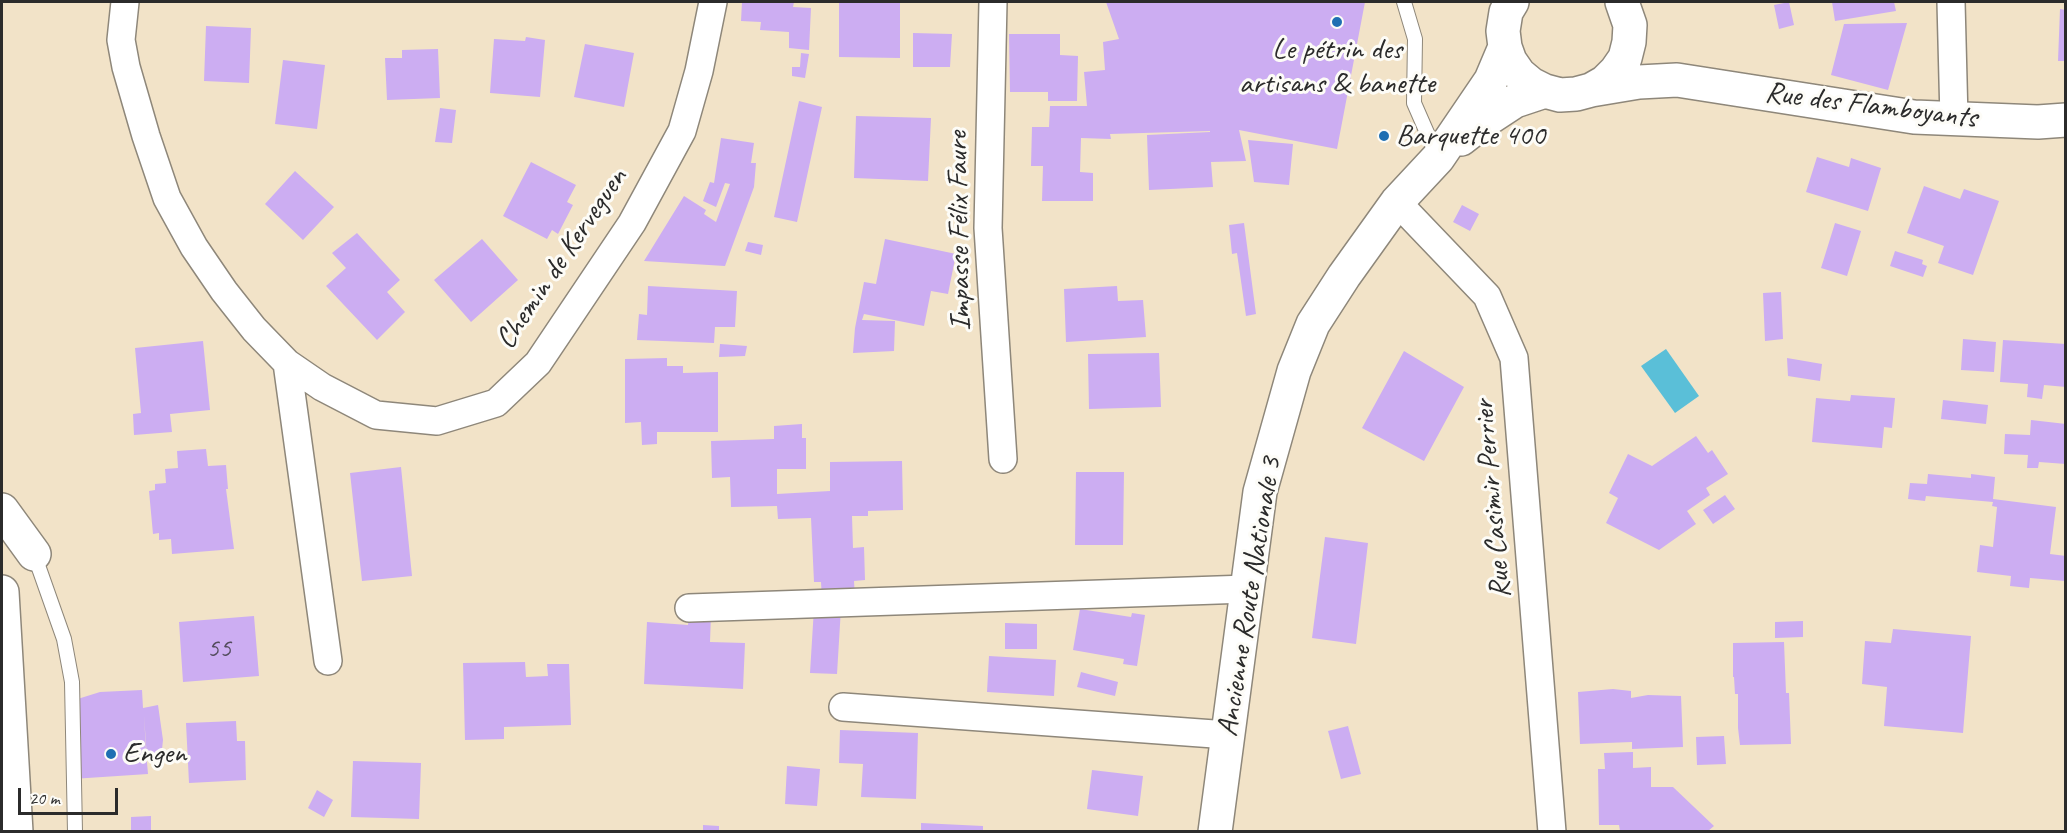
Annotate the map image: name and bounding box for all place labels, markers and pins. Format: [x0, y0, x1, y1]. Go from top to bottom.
marker: Le pétrin des artisans & banette [1330, 15, 1344, 29]
place label: Le pétrin des artisans & banette [1239, 32, 1435, 103]
place label: Barquette 400 [1396, 118, 1545, 154]
marker: Barquette 400 [1377, 129, 1391, 143]
place label: Engen [123, 736, 186, 772]
marker: Engen [104, 747, 118, 761]

